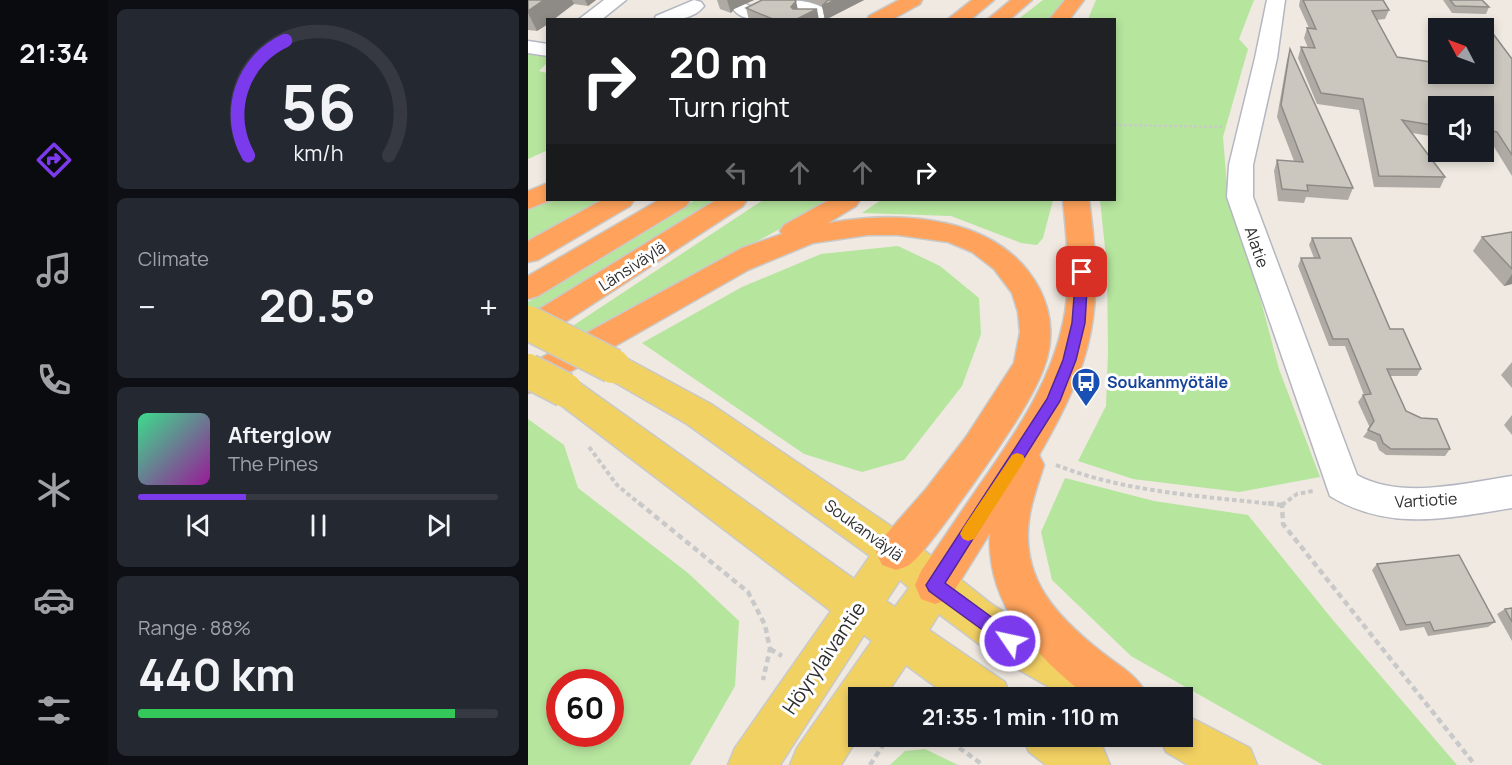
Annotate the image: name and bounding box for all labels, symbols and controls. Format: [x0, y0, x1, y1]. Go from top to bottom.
north arrow [1428, 18, 1494, 84]
map controls [1428, 18, 1494, 162]
text: 20 m [669, 33, 768, 91]
text: 21:34 [19, 34, 89, 71]
icon: right [570, 42, 648, 120]
text: 56 [280, 63, 356, 149]
text: Turn right [669, 88, 790, 125]
button: sound [1428, 96, 1494, 162]
text: km/h [293, 138, 343, 167]
icon: directions [33, 139, 75, 181]
icon: left [720, 156, 753, 189]
icon: ahead [783, 156, 816, 189]
icon: ahead [846, 156, 879, 189]
icon: right [909, 156, 942, 189]
street label: Alatie [1240, 223, 1274, 271]
street label: Länsiväylä [594, 236, 670, 296]
text: Climate [138, 245, 209, 272]
pin [1056, 246, 1107, 297]
icon: music [33, 249, 75, 291]
icon: arrive [1065, 255, 1098, 288]
text: 20.5° [259, 274, 376, 336]
text: − [138, 284, 156, 329]
text: + [479, 284, 498, 329]
icon: phone [33, 359, 75, 401]
bus stop icon: Soukanmyötäle [1070, 366, 1102, 408]
place label: Soukanmyötäle [1107, 371, 1228, 393]
text: Afterglow [228, 420, 332, 450]
text: The Pines [228, 450, 318, 477]
icon: climate [33, 469, 75, 511]
street label: Vartiotie [1394, 487, 1458, 513]
street label: Soukanväylä [820, 494, 908, 566]
icon: previous [182, 509, 215, 542]
icon: pause [302, 509, 335, 542]
icon: next [422, 509, 455, 542]
icon: car [33, 579, 75, 621]
street label: Höyrylaivantie [776, 596, 871, 719]
position arrow [978, 609, 1042, 673]
text: Range · 88% [138, 614, 251, 641]
text: 440 km [138, 643, 295, 705]
speed limit sign: 60 [546, 669, 624, 747]
icon: filters [33, 689, 75, 731]
text: 21:35 · 1 min · 110 m [922, 702, 1119, 732]

